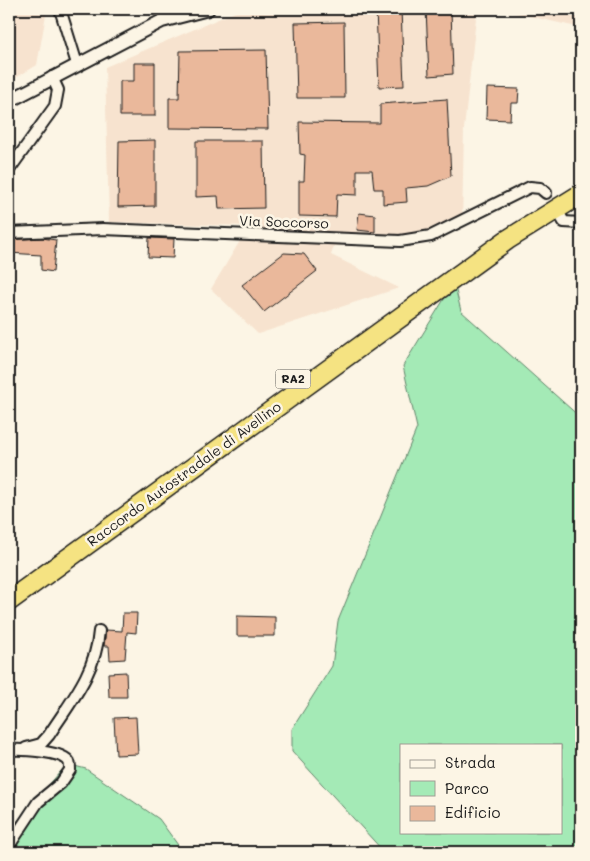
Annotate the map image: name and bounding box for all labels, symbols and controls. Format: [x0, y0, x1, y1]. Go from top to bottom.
street label: Via Soccorso [239, 210, 329, 233]
road number: RA2 [276, 369, 310, 388]
street label: Raccordo Autostradale di Avellino [83, 397, 284, 550]
legend [400, 744, 562, 834]
text: Strada [445, 752, 496, 772]
text: Parco [445, 778, 489, 798]
text: Edificio [445, 802, 501, 822]

